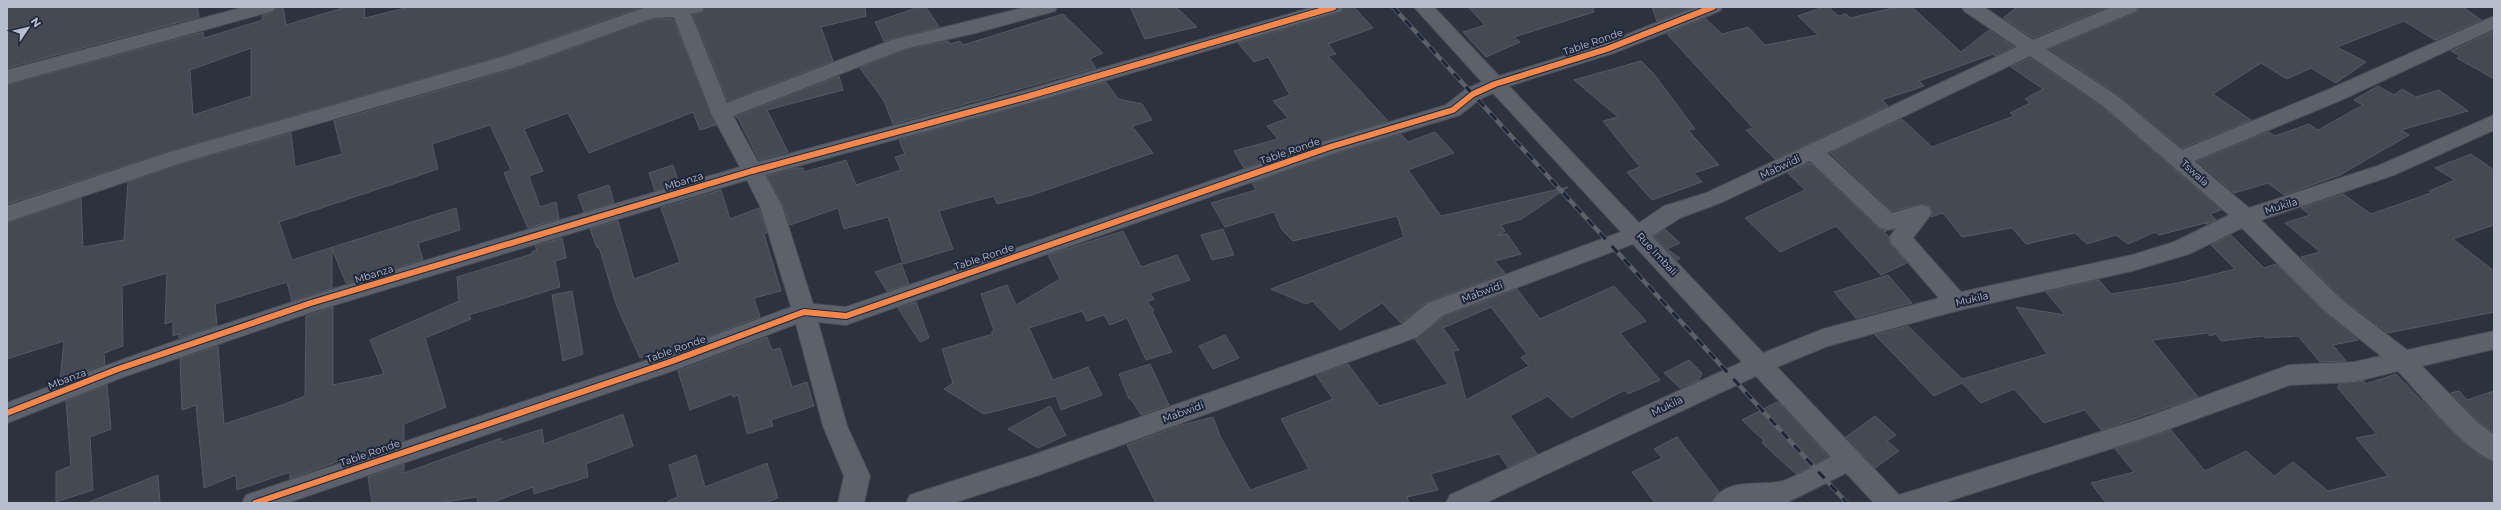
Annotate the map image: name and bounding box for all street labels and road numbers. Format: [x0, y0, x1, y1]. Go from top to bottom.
street label: Table Ronde [1561, 26, 1625, 58]
street label: Table Ronde [1258, 135, 1322, 167]
street label: Mabwidi [1758, 152, 1802, 182]
street label: Tswala [2178, 157, 2212, 189]
street label: Mbanza [663, 169, 705, 193]
street label: Mukila [2263, 195, 2299, 217]
street label: Rue Imbali [1634, 230, 1680, 278]
street label: Table Ronde [952, 241, 1016, 273]
street label: Mbanza [353, 262, 395, 286]
street label: Mabwidi [1460, 279, 1504, 305]
street label: Mukila [1954, 289, 1990, 309]
street label: Table Ronde [644, 332, 708, 366]
street label: Mbanza [46, 366, 88, 392]
street label: Mukila [1649, 393, 1685, 419]
street label: Mabwidi [1161, 399, 1205, 425]
street label: Table Ronde [338, 437, 402, 469]

